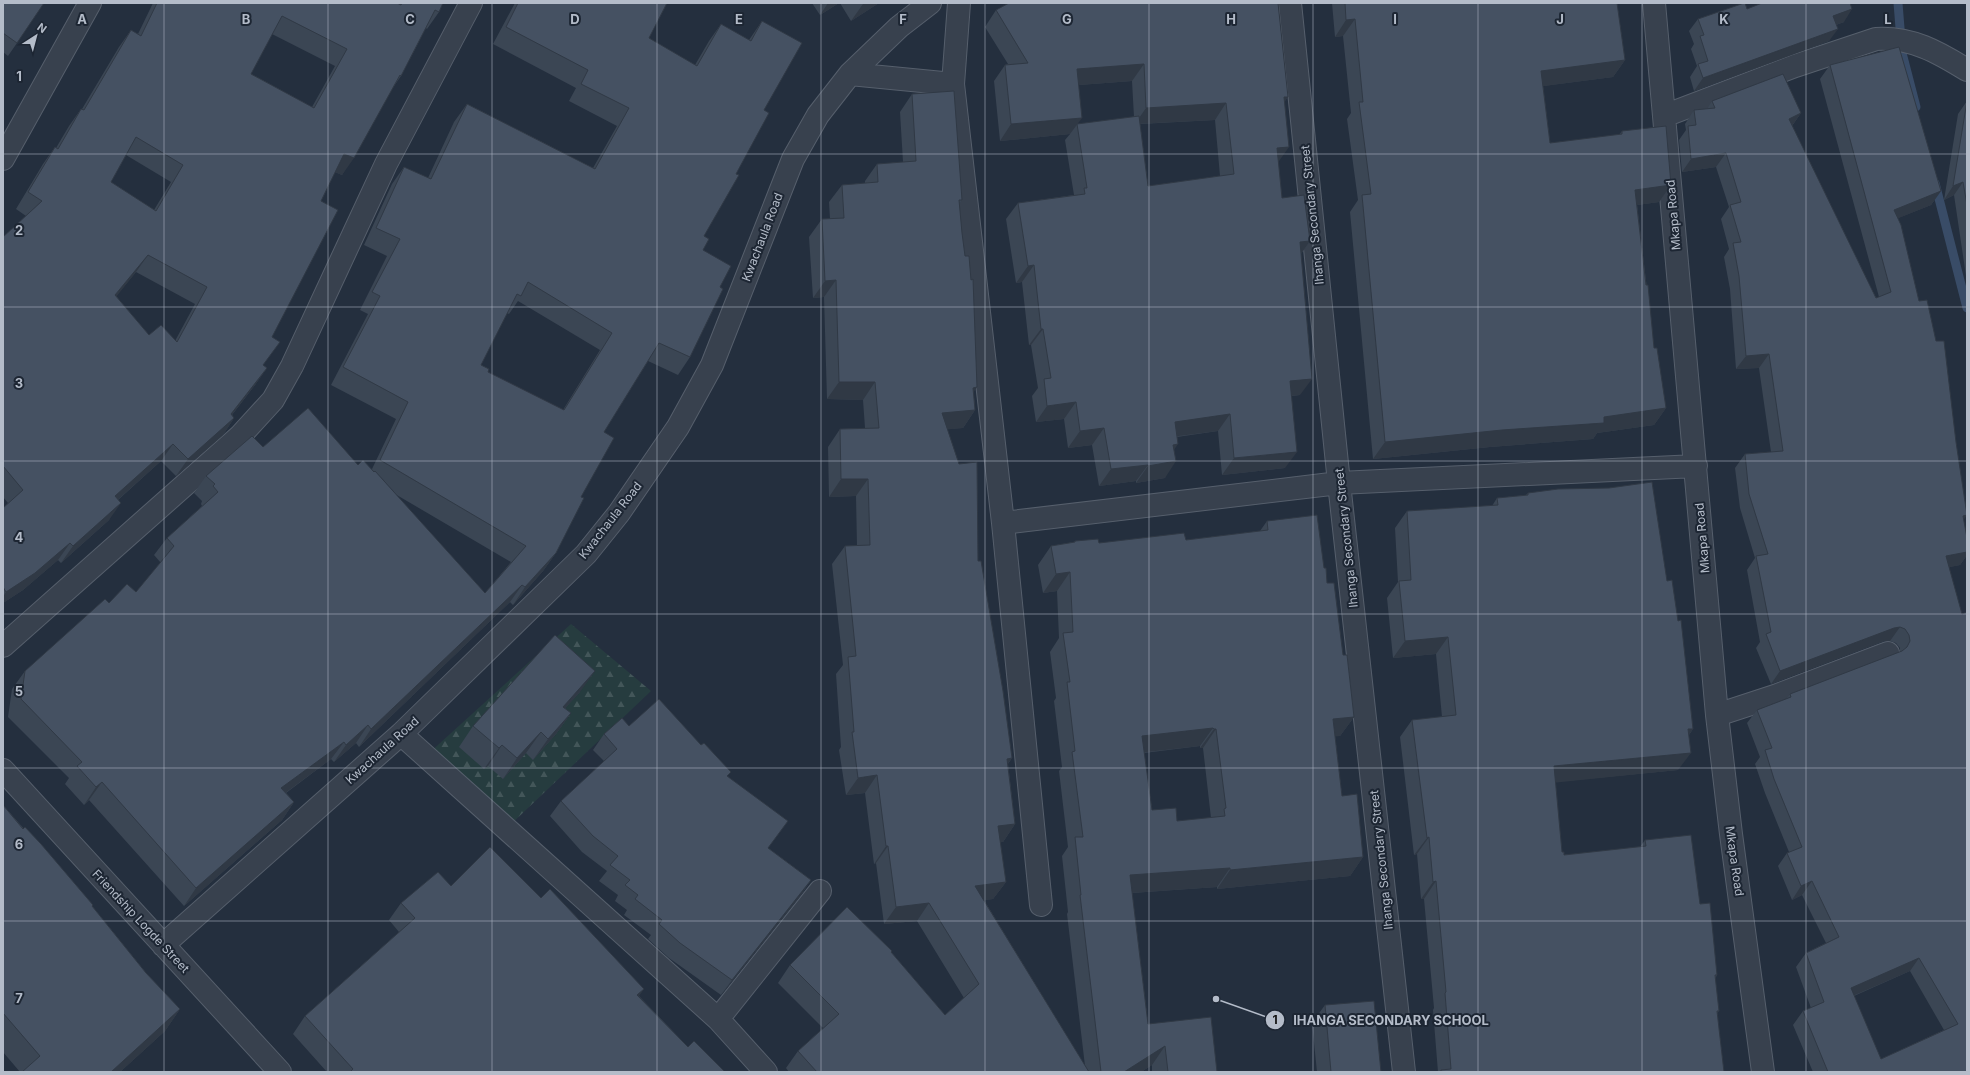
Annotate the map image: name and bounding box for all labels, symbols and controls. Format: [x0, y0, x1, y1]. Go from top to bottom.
text: A [77, 11, 87, 27]
text: B [242, 11, 251, 27]
text: C [405, 11, 415, 27]
text: D [570, 11, 580, 27]
text: E [735, 11, 743, 27]
text: F [899, 11, 907, 27]
text: G [1062, 11, 1072, 27]
text: H [1226, 11, 1236, 27]
text: I [1393, 11, 1397, 27]
text: J [1556, 11, 1564, 27]
text: K [1719, 11, 1729, 27]
text: L [1884, 11, 1892, 27]
north arrow [16, 16, 56, 56]
text: N [34, 20, 49, 36]
text: 1 [16, 68, 22, 84]
street label: Ihanga Secondary Street [1297, 144, 1327, 286]
street label: Mkapa Road [1662, 179, 1684, 251]
street label: Kwachaula Road [738, 191, 786, 283]
text: 2 [15, 222, 23, 238]
text: 3 [15, 375, 23, 391]
street label: Ihanga Secondary Street [1331, 467, 1361, 609]
street label: Kwachaula Road [575, 478, 645, 562]
street label: Mkapa Road [1691, 502, 1713, 574]
text: 4 [15, 529, 24, 545]
text: 5 [15, 683, 23, 699]
street label: Kwachaula Road [342, 713, 422, 787]
street label: Ihanga Secondary Street [1366, 789, 1396, 931]
street label: Mkapa Road [1723, 825, 1747, 897]
text: 6 [15, 836, 23, 852]
street label: Friendship Logde Street [89, 866, 193, 976]
text: 7 [15, 990, 23, 1006]
callout: IHANGA SECONDARY SCHOOL [1265, 1008, 1496, 1033]
text: 1 [1272, 1012, 1278, 1027]
text: IHANGA SECONDARY SCHOOL [1293, 1012, 1489, 1028]

